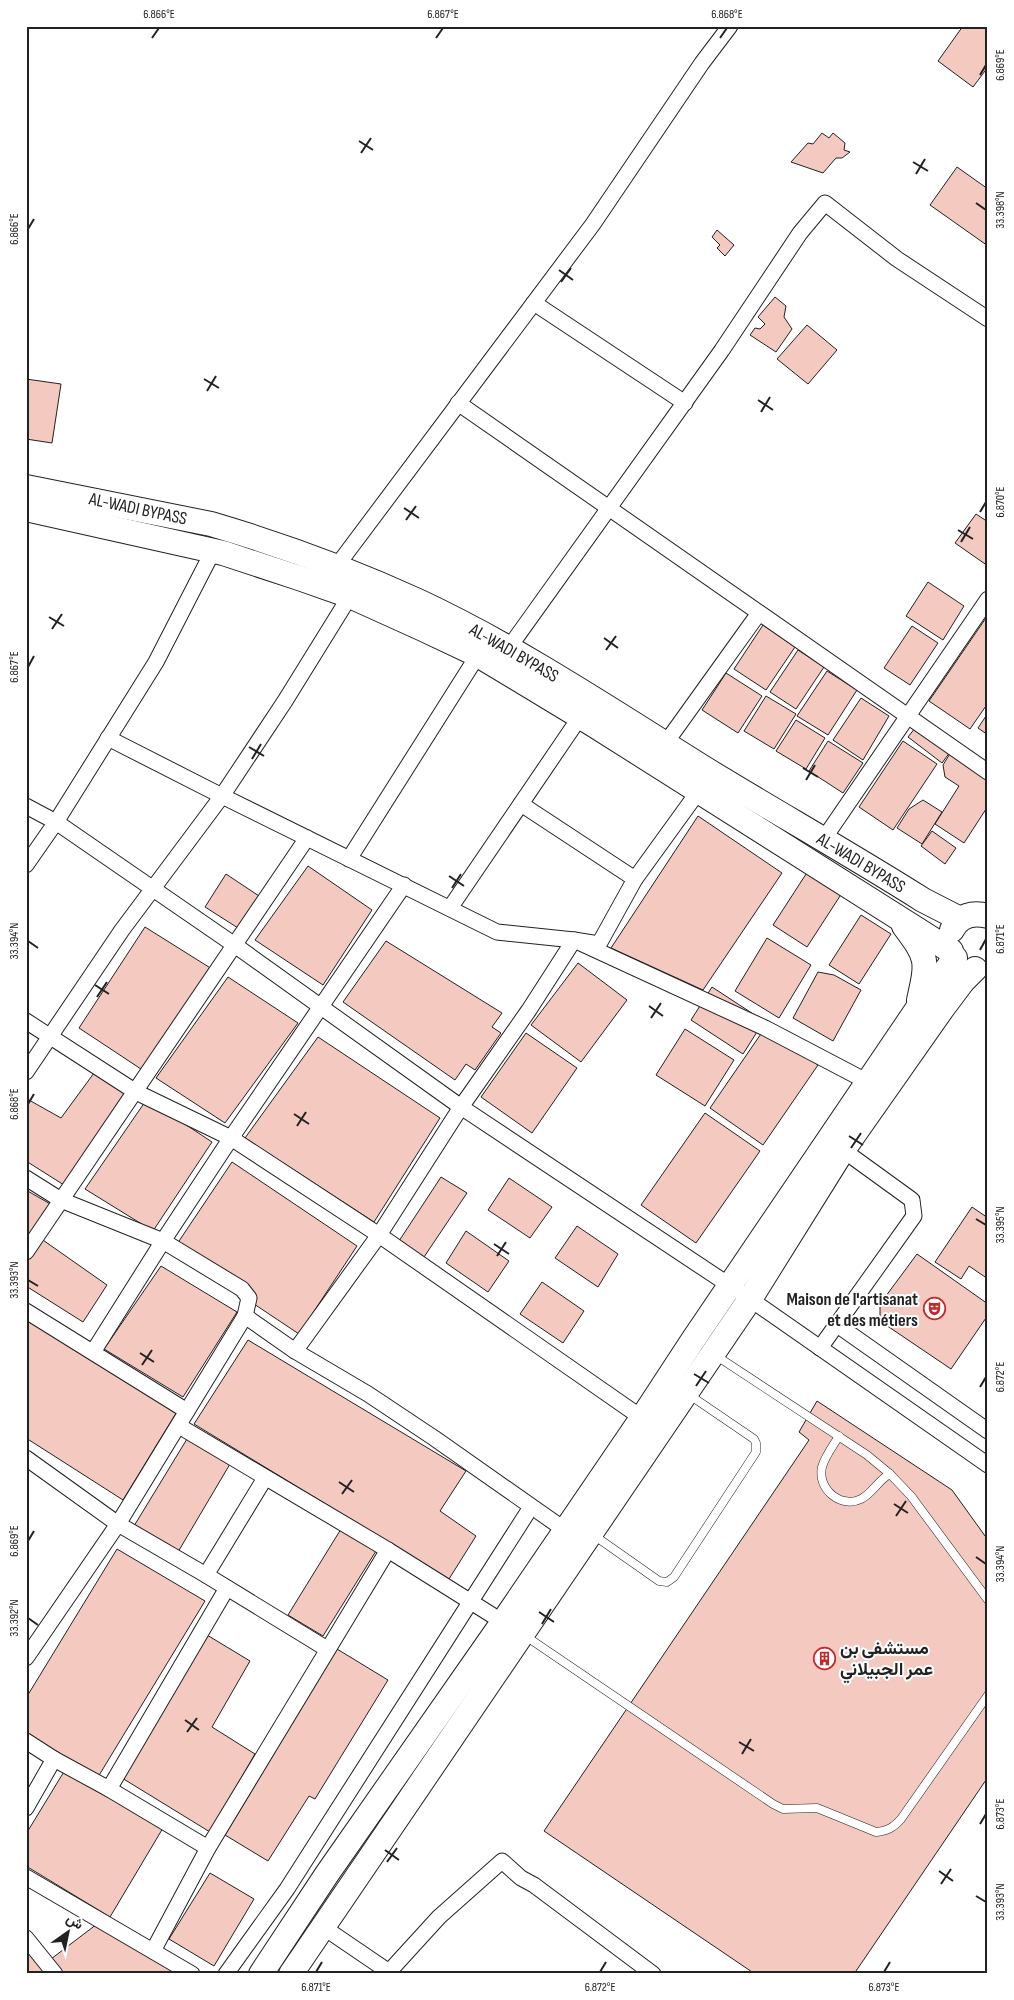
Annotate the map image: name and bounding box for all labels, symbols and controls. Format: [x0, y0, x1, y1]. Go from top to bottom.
text: 6.866°E [143, 7, 175, 22]
text: 6.867°E [427, 7, 459, 22]
text: 6.868°E [711, 7, 743, 22]
text: 6.869°E [993, 49, 1008, 81]
text: 33.398°N [993, 191, 1008, 229]
text: 6.866°E [7, 213, 22, 245]
text: 6.870°E [993, 486, 1008, 518]
street label: AL-WADI BYPASS [86, 488, 189, 530]
street label: AL-WADI BYPASS [465, 619, 563, 687]
text: 6.867°E [7, 651, 22, 683]
street label: AL-WADI BYPASS [812, 828, 909, 898]
text: 33.394°N [7, 923, 22, 959]
text: 6.871°E [993, 924, 1008, 954]
text: 6.868°E [7, 1088, 22, 1120]
text: 33.395°N [993, 1206, 1008, 1244]
text: 33.393°N [7, 1261, 22, 1299]
place label: Maison de l'artisanat et des métiers [786, 1289, 918, 1331]
theatre icon: Maison de l'artisanat et des métiers [922, 1297, 946, 1321]
text: 6.872°E [993, 1362, 1008, 1392]
text: 6.869°E [7, 1525, 22, 1557]
text: 33.394°N [993, 1546, 1008, 1582]
text: 33.392°N [7, 1599, 22, 1637]
place label: مستشفى بن عمر الجبيلاني [840, 1638, 933, 1684]
building icon: مستشفى بن عمر الجبيلاني [812, 1646, 836, 1670]
text: 6.873°E [993, 1799, 1008, 1829]
text: 33.393°N [993, 1883, 1008, 1921]
north arrow [42, 1908, 92, 1958]
text: ش [63, 1910, 87, 1933]
text: 6.871°E [301, 1980, 331, 1995]
text: 6.872°E [585, 1980, 615, 1995]
text: 6.873°E [869, 1980, 899, 1995]

